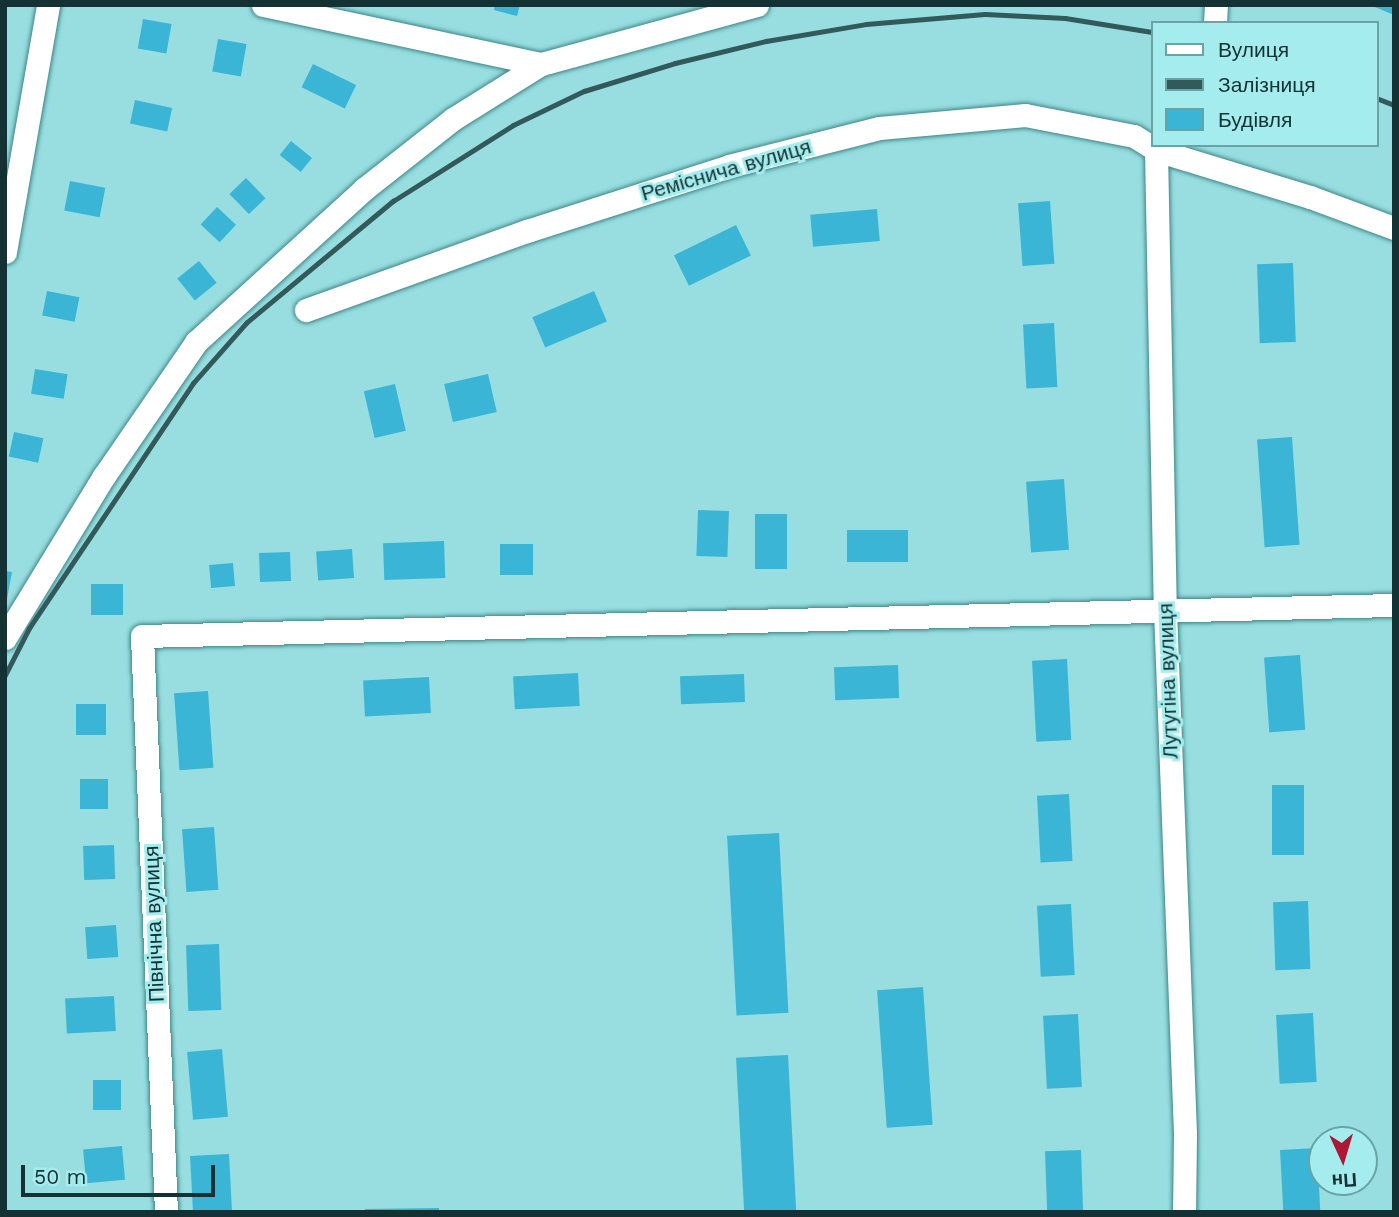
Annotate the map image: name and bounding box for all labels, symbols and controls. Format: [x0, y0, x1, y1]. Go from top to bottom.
legend [1150, 21, 1378, 147]
text: Вулиця [1218, 37, 1289, 62]
text: Залізниця [1218, 72, 1316, 97]
text: Будівля [1218, 107, 1292, 132]
street label: Реміснича вулиця [638, 134, 814, 206]
street label: Лутугіна вулиця [1153, 603, 1183, 759]
street label: Північна вулиця [139, 845, 169, 1003]
north arrow [1308, 1126, 1378, 1196]
scale bar [24, 1150, 219, 1194]
text: 50 m [34, 1164, 86, 1189]
text: Пн [1331, 1168, 1358, 1193]

